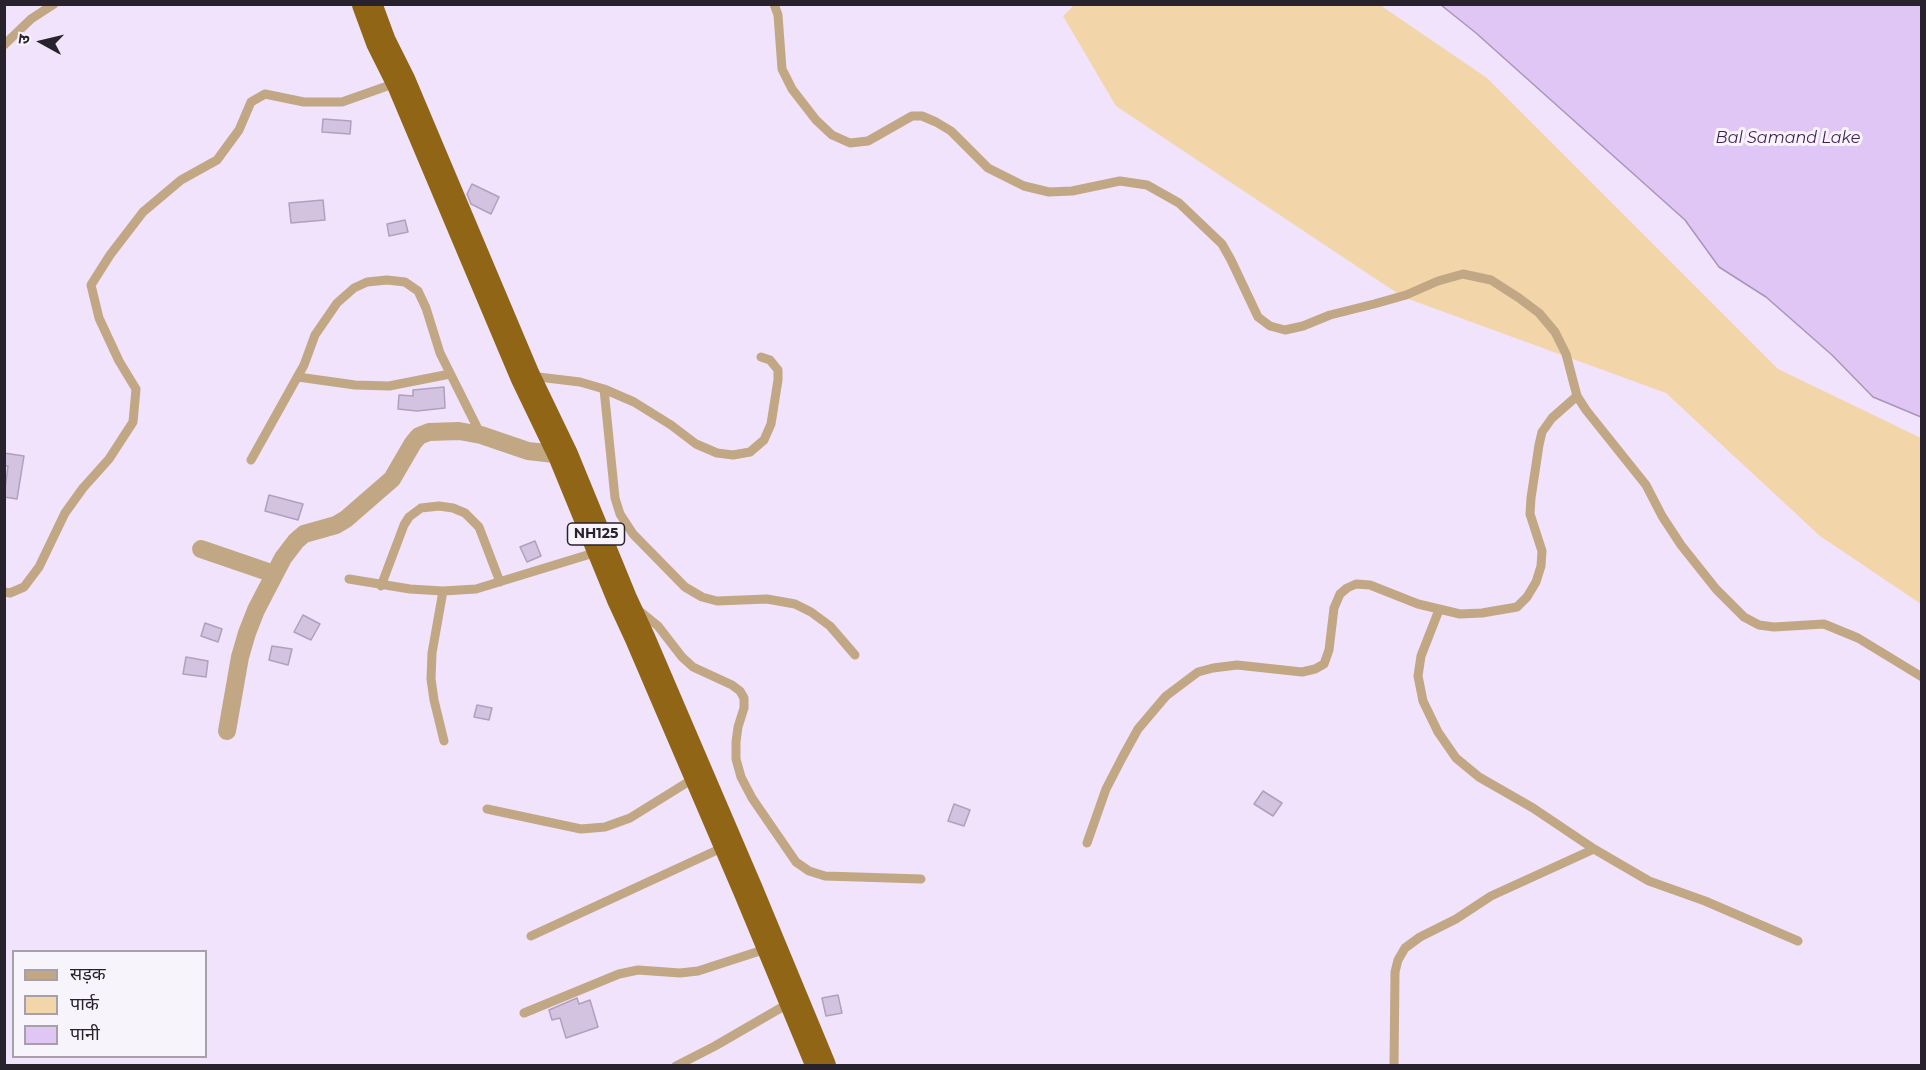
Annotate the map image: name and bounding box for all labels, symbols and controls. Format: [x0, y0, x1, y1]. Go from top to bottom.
north arrow [12, 12, 72, 72]
text: उ [14, 33, 34, 45]
water label: Bal Samand Lake [1716, 128, 1860, 148]
road number: NH125 [568, 523, 624, 545]
legend [12, 950, 207, 1058]
text: सड़क [70, 963, 106, 985]
text: पार्क [70, 993, 99, 1015]
text: पानी [70, 1023, 100, 1045]

